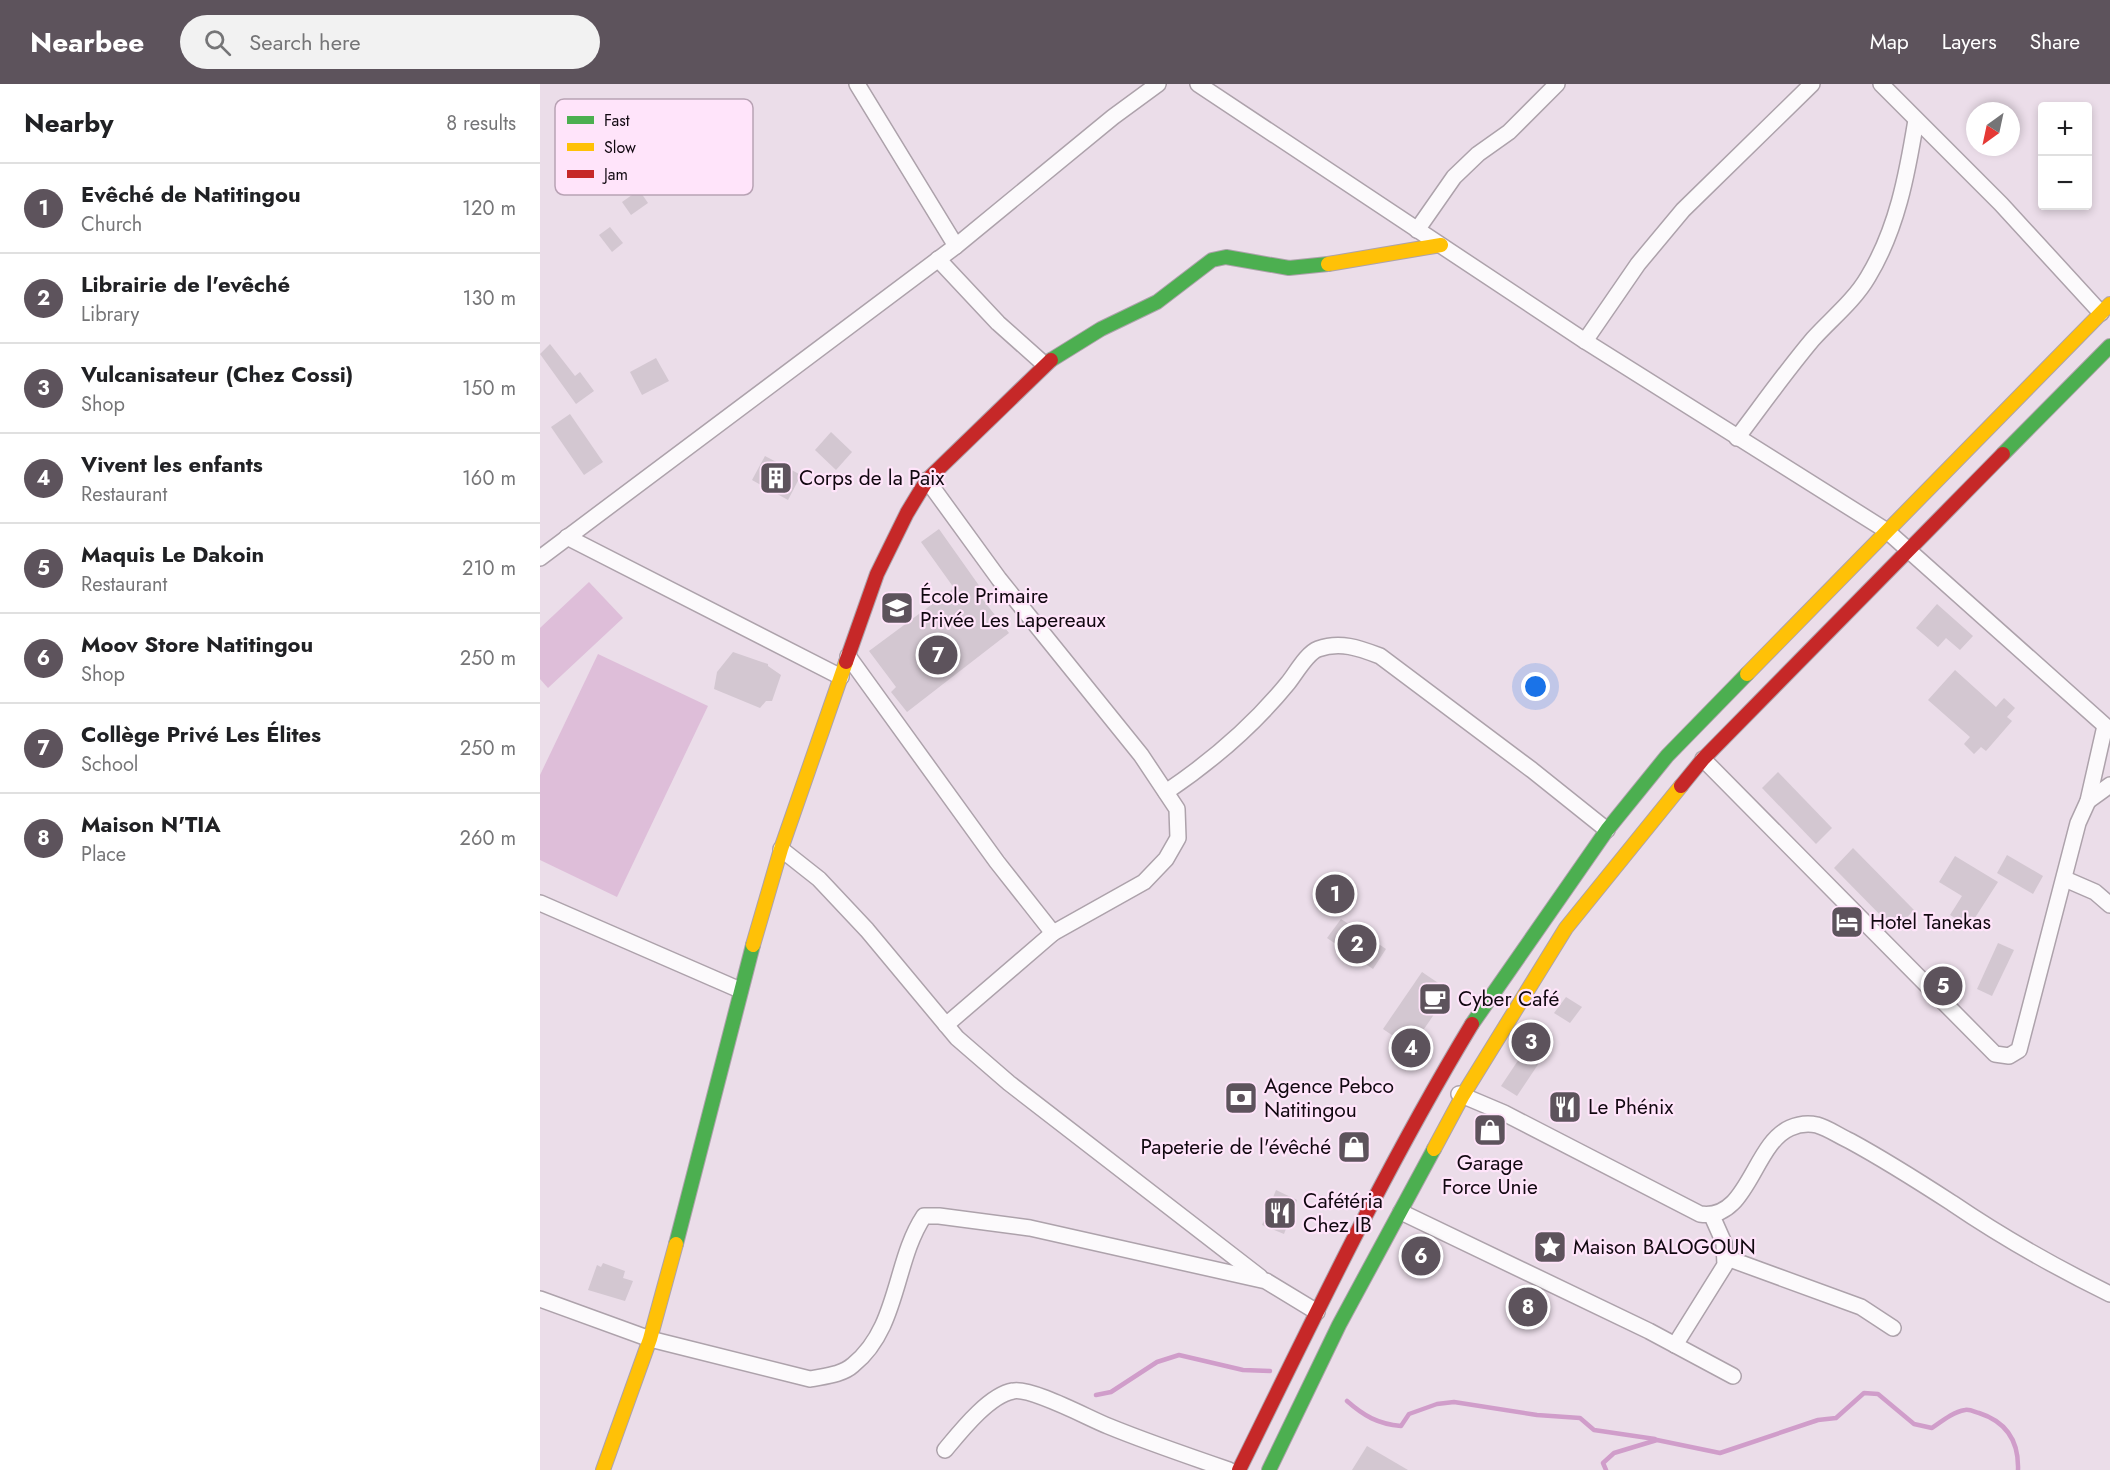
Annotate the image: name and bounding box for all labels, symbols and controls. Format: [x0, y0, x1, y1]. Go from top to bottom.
search box [180, 15, 600, 69]
text: Nearbee [30, 22, 144, 63]
icon: search [201, 26, 234, 59]
text: Search here [249, 26, 361, 58]
text: Map [1870, 27, 1909, 57]
text: Layers [1942, 27, 1997, 57]
text: Share [2030, 27, 2080, 57]
legend [555, 99, 753, 195]
north arrow [1966, 102, 2020, 156]
map controls [2038, 102, 2092, 210]
button: + [2038, 102, 2092, 156]
text: Nearby [24, 104, 113, 142]
text: 8 results [446, 109, 516, 138]
text: Fast [604, 109, 630, 132]
text: Slow [604, 136, 636, 159]
button: − [2038, 156, 2092, 210]
text: Jam [602, 163, 628, 186]
text: Evêché de Natitingou [81, 178, 301, 210]
text: 1 [38, 194, 49, 223]
text: 120 m [462, 194, 516, 223]
text: Church [81, 210, 142, 239]
text: Librairie de l'evêché [81, 268, 290, 300]
text: 2 [37, 284, 50, 313]
text: 130 m [462, 284, 516, 313]
text: Library [81, 300, 139, 329]
text: Vulcanisateur (Chez Cossi) [81, 358, 353, 390]
text: 3 [37, 374, 50, 403]
text: 150 m [462, 374, 516, 403]
text: Shop [81, 390, 125, 419]
text: Vivent les enfants [81, 448, 263, 480]
building icon: Corps de la Paix [758, 460, 794, 496]
place label: Corps de la Paix [799, 463, 945, 493]
text: 4 [37, 464, 50, 493]
text: 160 m [462, 464, 516, 493]
text: Restaurant [81, 480, 167, 509]
text: Maquis Le Dakoin [81, 538, 264, 570]
text: 5 [37, 554, 50, 583]
text: 210 m [462, 554, 516, 583]
text: Restaurant [81, 570, 167, 599]
place label: École Primaire Privée Les Lapereaux [920, 581, 1106, 635]
school or university icon: École Primaire Privée Les Lapereaux [879, 590, 915, 626]
text: Moov Store Natitingou [81, 628, 313, 660]
pin: 7 [918, 632, 958, 678]
text: 6 [37, 644, 50, 673]
text: 250 m [460, 644, 516, 673]
text: Shop [81, 660, 125, 689]
your location [1521, 672, 1550, 701]
text: Collège Privé Les Élites [81, 718, 321, 750]
text: 7 [37, 734, 50, 763]
text: 250 m [460, 734, 516, 763]
text: School [81, 750, 138, 779]
text: Maison N'TIA [81, 808, 221, 840]
text: 8 [37, 824, 50, 853]
text: 260 m [460, 824, 516, 853]
text: Place [81, 840, 126, 869]
pin: 1 [1316, 872, 1354, 916]
hotel icon: Hotel Tanekas [1829, 904, 1865, 940]
place label: Hotel Tanekas [1870, 907, 1991, 937]
pin: 2 [1338, 922, 1376, 966]
pin: 5 [1924, 964, 1962, 1008]
cafe icon: Cyber Café [1417, 981, 1453, 1017]
place label: Cyber Café [1458, 984, 1559, 1014]
pin: 3 [1512, 1020, 1550, 1064]
pin: 4 [1392, 1026, 1430, 1070]
place label: Agence Pebco Natitingou [1264, 1071, 1394, 1125]
bank icon: Agence Pebco Natitingou [1223, 1080, 1259, 1116]
restaurant icon: Le Phénix [1547, 1089, 1583, 1125]
place label: Le Phénix [1588, 1092, 1673, 1122]
shop icon: Garage Force Unie [1472, 1112, 1508, 1148]
shop icon: Papeterie de l'évêché [1336, 1129, 1372, 1165]
place label: Papeterie de l'évêché [1140, 1132, 1331, 1162]
place label: Garage Force Unie [1442, 1148, 1538, 1202]
place label: Cafétéria Chez IB [1303, 1186, 1383, 1240]
restaurant icon: Cafétéria Chez IB [1262, 1195, 1298, 1231]
place icon: Maison BALOGOUN [1532, 1229, 1568, 1265]
place label: Maison BALOGOUN [1573, 1232, 1756, 1262]
pin: 6 [1402, 1234, 1440, 1278]
pin: 8 [1508, 1284, 1548, 1330]

